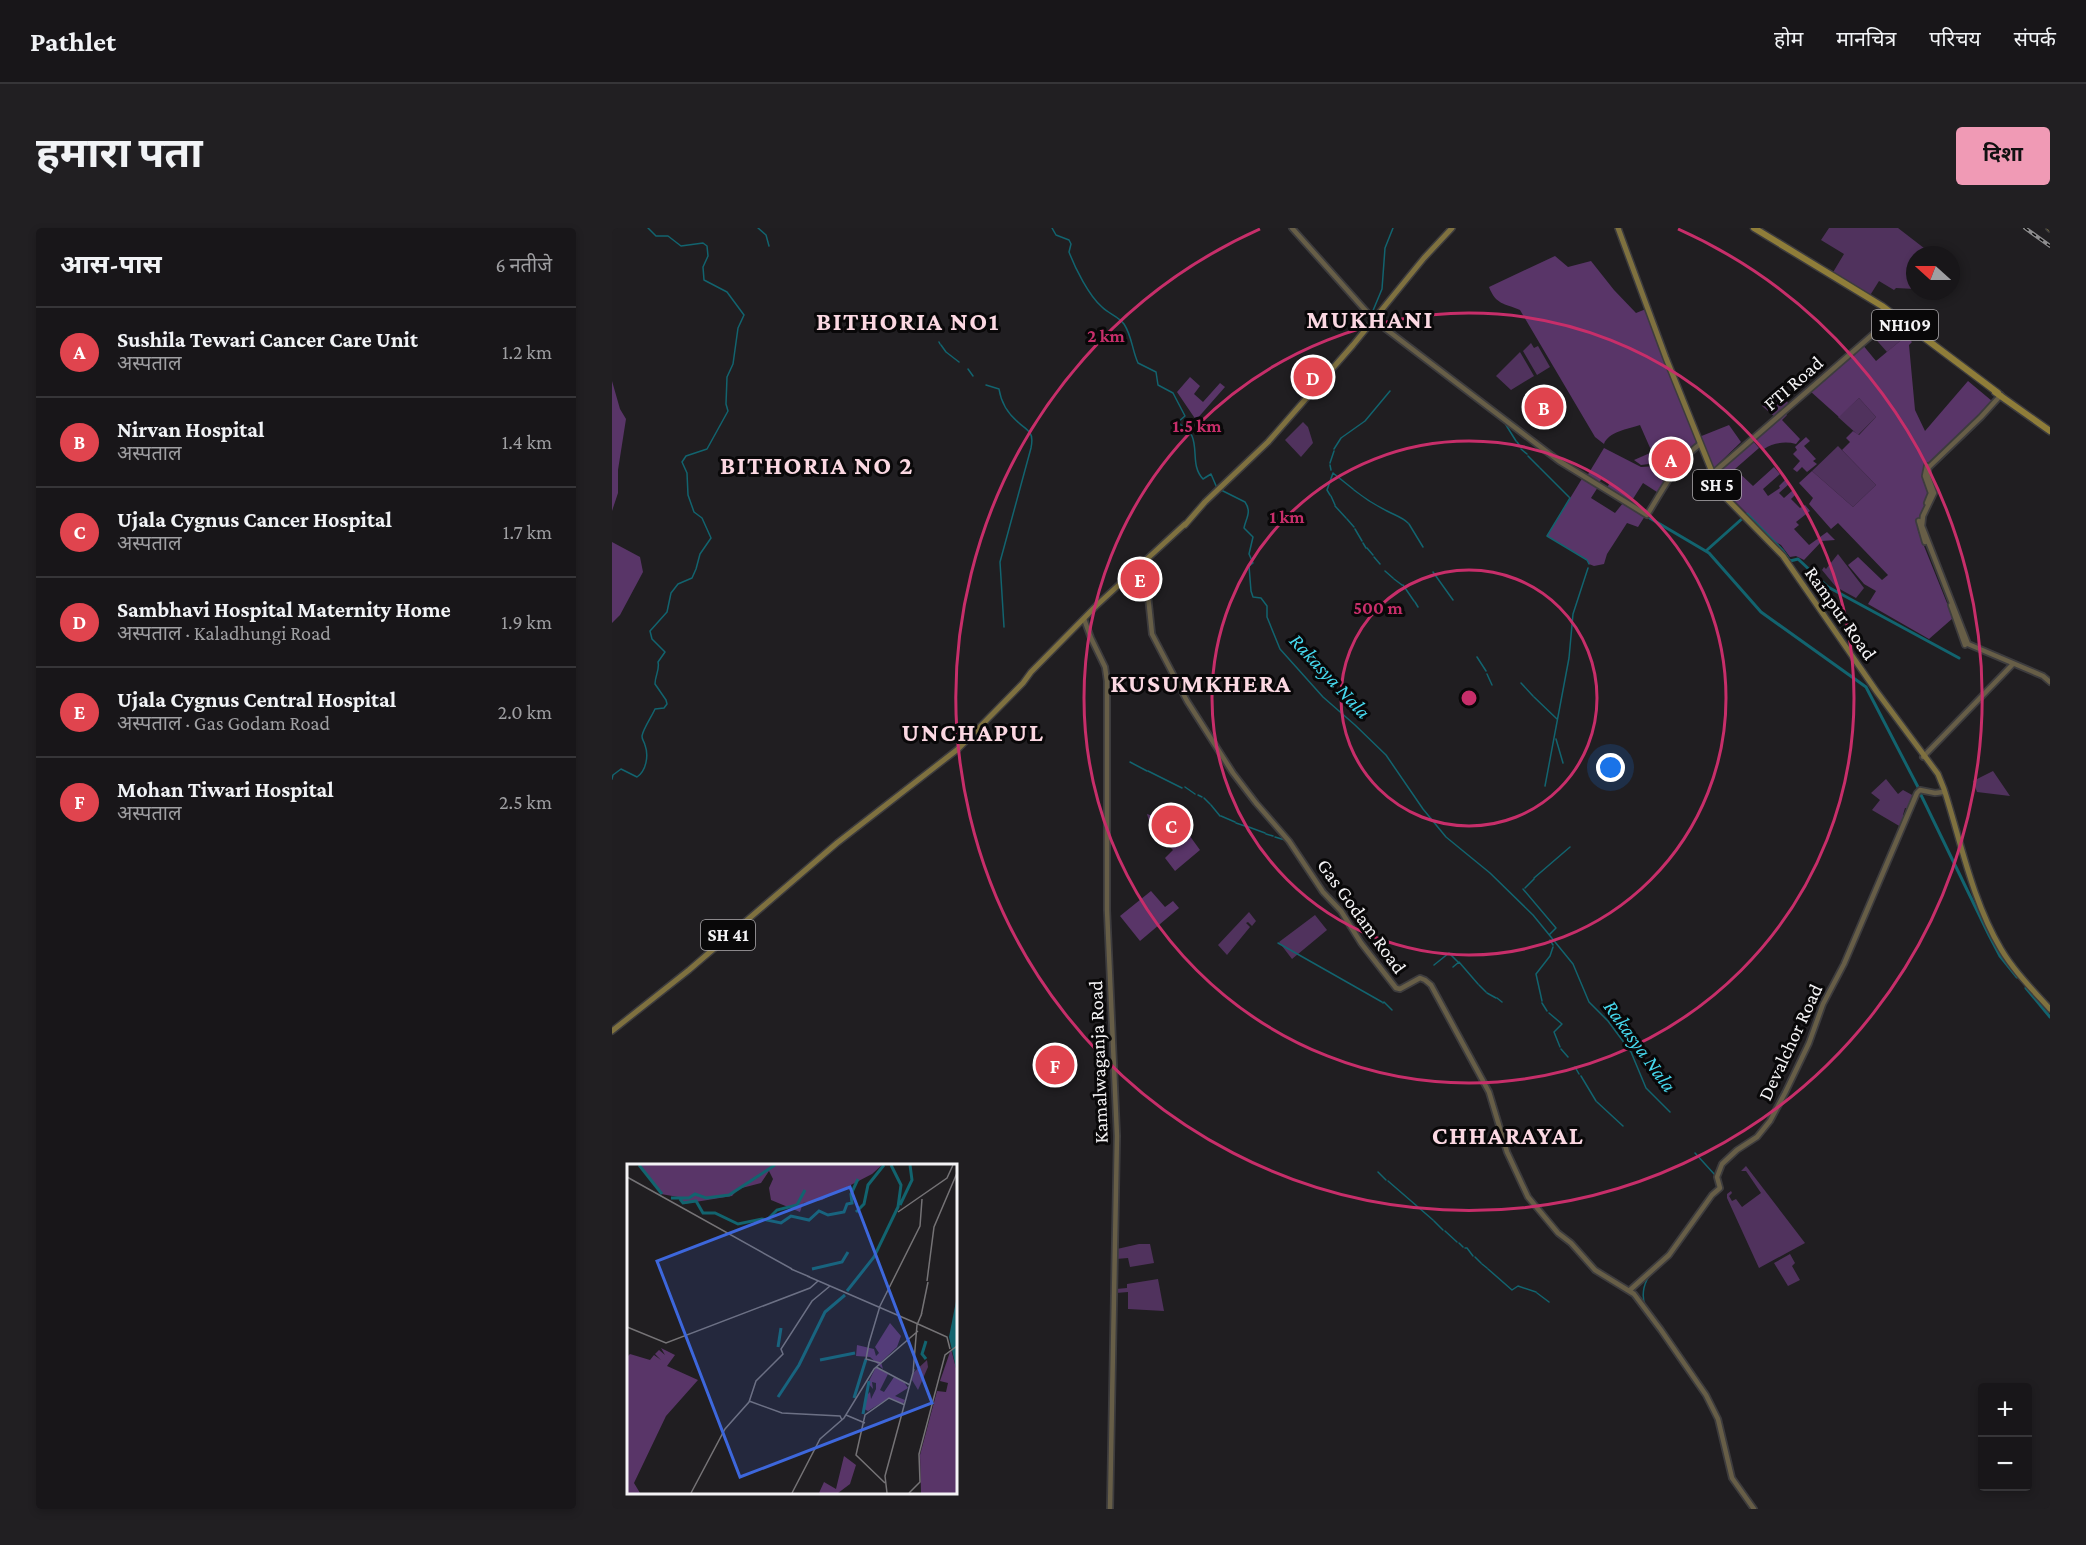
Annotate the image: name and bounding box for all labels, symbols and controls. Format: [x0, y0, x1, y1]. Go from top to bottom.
text: Pathlet [30, 26, 116, 57]
text: होम [1774, 27, 1803, 51]
text: मानचित्र [1836, 27, 1896, 51]
text: परिचय [1929, 27, 1981, 51]
text: संपर्क [2014, 27, 2056, 51]
button: दिशा [1956, 127, 2050, 185]
text: हमारा पता [36, 129, 203, 176]
north arrow [1906, 246, 1960, 300]
text: आस-पास [60, 250, 162, 279]
text: 6 नतीजे [496, 254, 552, 276]
district label: MUKHANI [1306, 305, 1434, 334]
district label: BITHORIA NO1 [816, 307, 1000, 336]
road number: NH109 [1872, 310, 1938, 340]
text: 2 km [1087, 326, 1126, 346]
text: Sushila Tewari Cancer Care Unit [117, 327, 418, 352]
text: A [74, 341, 85, 363]
text: 1.2 km [502, 341, 552, 363]
street label: FTI Road [1759, 351, 1827, 415]
text: अस्पताल [117, 352, 182, 374]
pin: D [1294, 354, 1332, 400]
pin: B [1524, 384, 1564, 429]
text: 1.5 km [1172, 416, 1222, 436]
text: Nirvan Hospital [117, 417, 264, 442]
text: B [74, 431, 85, 453]
text: 1.4 km [502, 431, 552, 453]
pin: A [1652, 436, 1690, 482]
text: अस्पताल [117, 442, 182, 464]
district label: BITHORIA NO 2 [720, 451, 914, 480]
road number: SH 5 [1693, 470, 1741, 500]
text: Ujala Cygnus Cancer Hospital [117, 507, 392, 532]
text: 1 km [1269, 507, 1305, 527]
text: C [73, 521, 86, 543]
text: 1.7 km [503, 521, 552, 543]
text: अस्पताल [117, 532, 182, 554]
pin: E [1120, 556, 1160, 602]
street label: Rampur Road [1800, 562, 1881, 665]
text: Sambhavi Hospital Maternity Home [117, 597, 451, 622]
text: 500 m [1353, 598, 1403, 618]
text: D [73, 611, 86, 633]
text: 1.9 km [501, 611, 552, 633]
text: अस्पताल · Kaladhungi Road [117, 622, 331, 644]
water label: Rakasya Nala [1284, 628, 1376, 724]
district label: KUSUMKHERA [1110, 669, 1292, 698]
text: Ujala Cygnus Central Hospital [117, 687, 396, 712]
centre of rings [1459, 688, 1479, 708]
text: E [74, 701, 85, 723]
text: 2.0 km [498, 701, 552, 723]
text: अस्पताल · Gas Godam Road [117, 712, 330, 734]
district label: UNCHAPUL [902, 718, 1044, 747]
your location [1596, 753, 1625, 782]
text: Mohan Tiwari Hospital [117, 777, 334, 802]
text: F [74, 791, 85, 813]
text: 2.5 km [499, 791, 552, 813]
text: अस्पताल [117, 802, 182, 824]
pin: C [1152, 802, 1190, 848]
street label: Gas Godam Road [1313, 854, 1411, 978]
road number: SH 41 [701, 920, 755, 950]
street label: Kamalwaganja Road [1084, 980, 1113, 1144]
street label: Devalchor Road [1753, 980, 1827, 1104]
water label: Rakasya Nala [1599, 995, 1681, 1097]
pin: F [1036, 1042, 1074, 1088]
district label: CHHARAYAL [1432, 1121, 1584, 1150]
inset map [627, 1164, 957, 1494]
map controls [1978, 1383, 2032, 1491]
button: + [1978, 1383, 2032, 1437]
button: − [1978, 1437, 2032, 1491]

